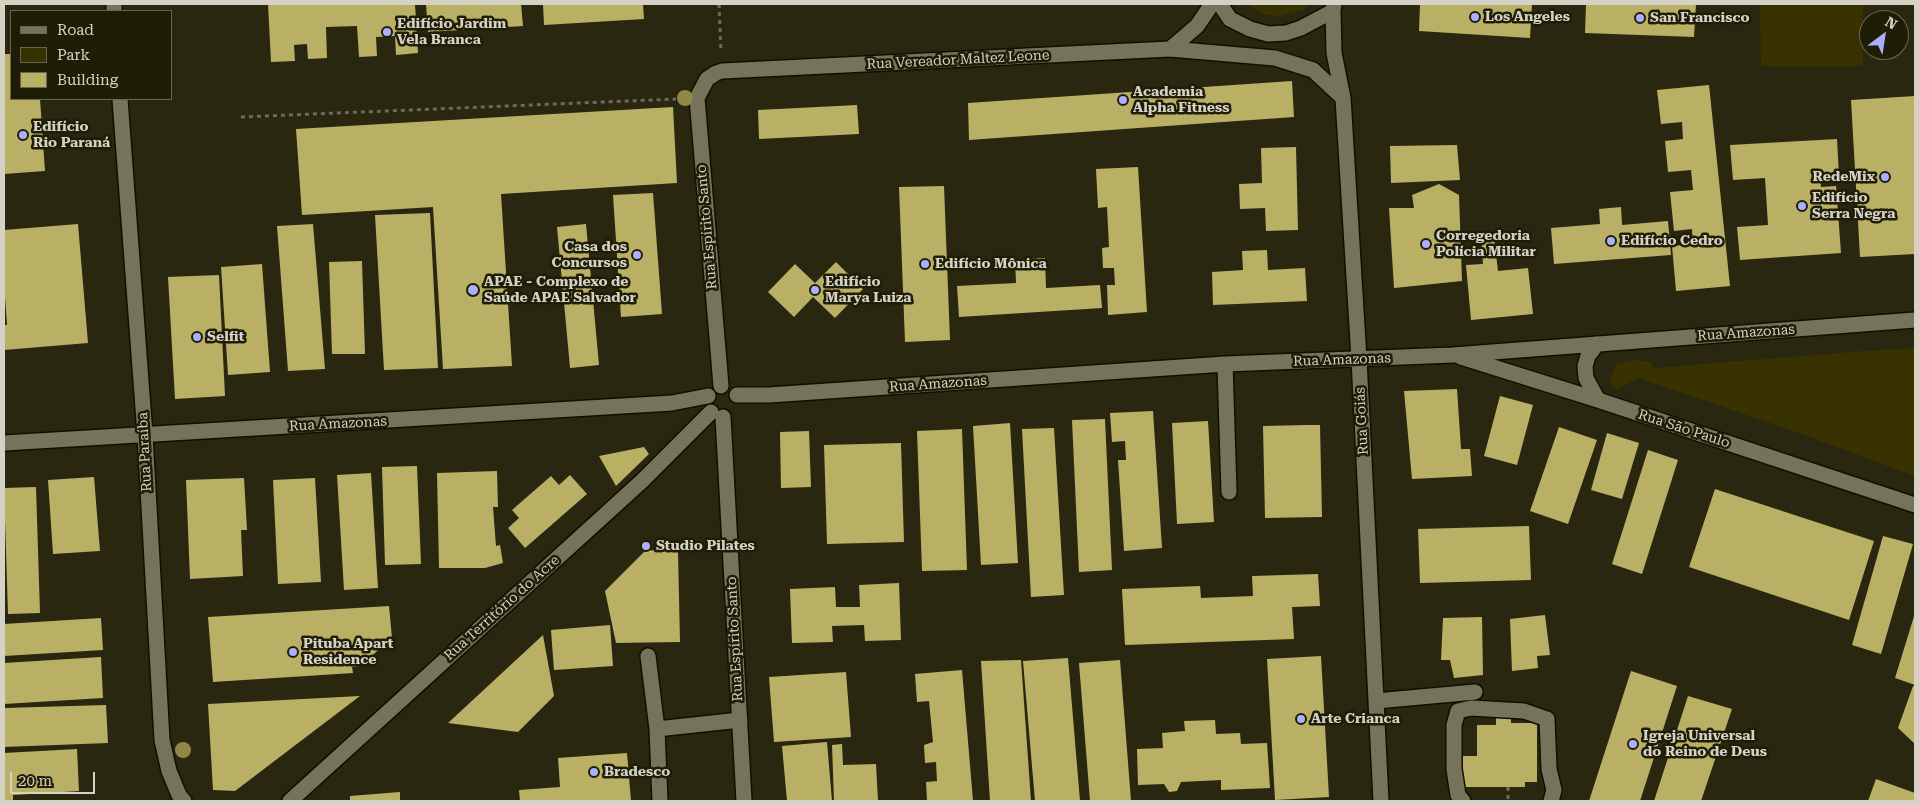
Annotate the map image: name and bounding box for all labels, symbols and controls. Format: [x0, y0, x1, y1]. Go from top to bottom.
place label: Los Angeles [1485, 9, 1570, 25]
legend [10, 10, 172, 100]
place label: San Francisco [1650, 10, 1750, 26]
north arrow [1859, 10, 1909, 60]
marker: Los Angeles [1469, 11, 1481, 23]
marker: San Francisco [1634, 12, 1646, 24]
text: N [1882, 13, 1900, 33]
place label: Edifício Jardim Vela Branca [397, 16, 506, 48]
text: Road [57, 21, 94, 39]
marker: Edifício Jardim Vela Branca [381, 26, 393, 38]
text: Park [57, 46, 90, 64]
street label: Rua Vereador Maltez Leone [866, 47, 1050, 73]
text: Building [57, 71, 118, 89]
place label: Academia Alpha Fitness [1133, 84, 1229, 116]
marker: Academia Alpha Fitness [1117, 94, 1129, 106]
place label: Edifício Rio Paraná [33, 119, 110, 152]
marker: Edifício Rio Paraná [17, 129, 29, 141]
street label: Rua Espírito Santo [693, 164, 721, 290]
place label: RedeMix [1813, 169, 1875, 185]
marker: RedeMix [1879, 171, 1891, 183]
place label: Edifício Serra Negra [1812, 190, 1895, 222]
marker: Edifício Serra Negra [1796, 200, 1808, 212]
place label: Corregedoria Polícia Militar [1436, 228, 1536, 260]
place label: Edifício Cedro [1621, 233, 1723, 249]
marker: Edifício Cedro [1605, 235, 1617, 247]
marker: Corregedoria Polícia Militar [1420, 238, 1432, 250]
place label: Casa dos Concursos [551, 239, 627, 272]
marker: Casa dos Concursos [631, 249, 643, 261]
place label: Edifício Mônica [935, 256, 1047, 272]
marker: Edifício Mônica [919, 258, 931, 270]
place label: APAE - Complexo de Saúde APAE Salvador [484, 274, 636, 306]
place label: Edifício Marya Luiza [825, 274, 911, 306]
marker: APAE - Complexo de Saúde APAE Salvador [466, 283, 480, 297]
marker: Edifício Marya Luiza [809, 284, 821, 296]
street label: Rua Amazonas [1697, 321, 1795, 345]
place label: Selfit [207, 329, 244, 345]
marker: Selfit [191, 331, 203, 343]
street label: Rua Amazonas [1293, 350, 1391, 370]
street label: Rua Amazonas [889, 372, 987, 396]
street label: Rua Goiás [1352, 387, 1372, 455]
street label: Rua São Paulo [1636, 406, 1732, 452]
street label: Rua Paraíba [135, 412, 155, 492]
street label: Rua Amazonas [289, 413, 387, 435]
place label: Studio Pilates [656, 538, 755, 554]
marker: Studio Pilates [640, 540, 652, 552]
street label: Rua Território do Acre [441, 552, 563, 664]
street label: Rua Espírito Santo [723, 576, 747, 702]
place label: Pituba Apart Residence [303, 636, 393, 669]
marker: Pituba Apart Residence [287, 646, 299, 658]
place label: Arte Crianca [1311, 711, 1400, 727]
marker: Arte Crianca [1295, 713, 1307, 725]
place label: Igreja Universal do Reino de Deus [1643, 728, 1767, 760]
marker: Igreja Universal do Reino de Deus [1627, 738, 1639, 750]
scale bar [12, 762, 98, 794]
place label: Bradesco [604, 764, 670, 780]
marker: Bradesco [588, 766, 600, 778]
text: 20 m [18, 772, 52, 790]

